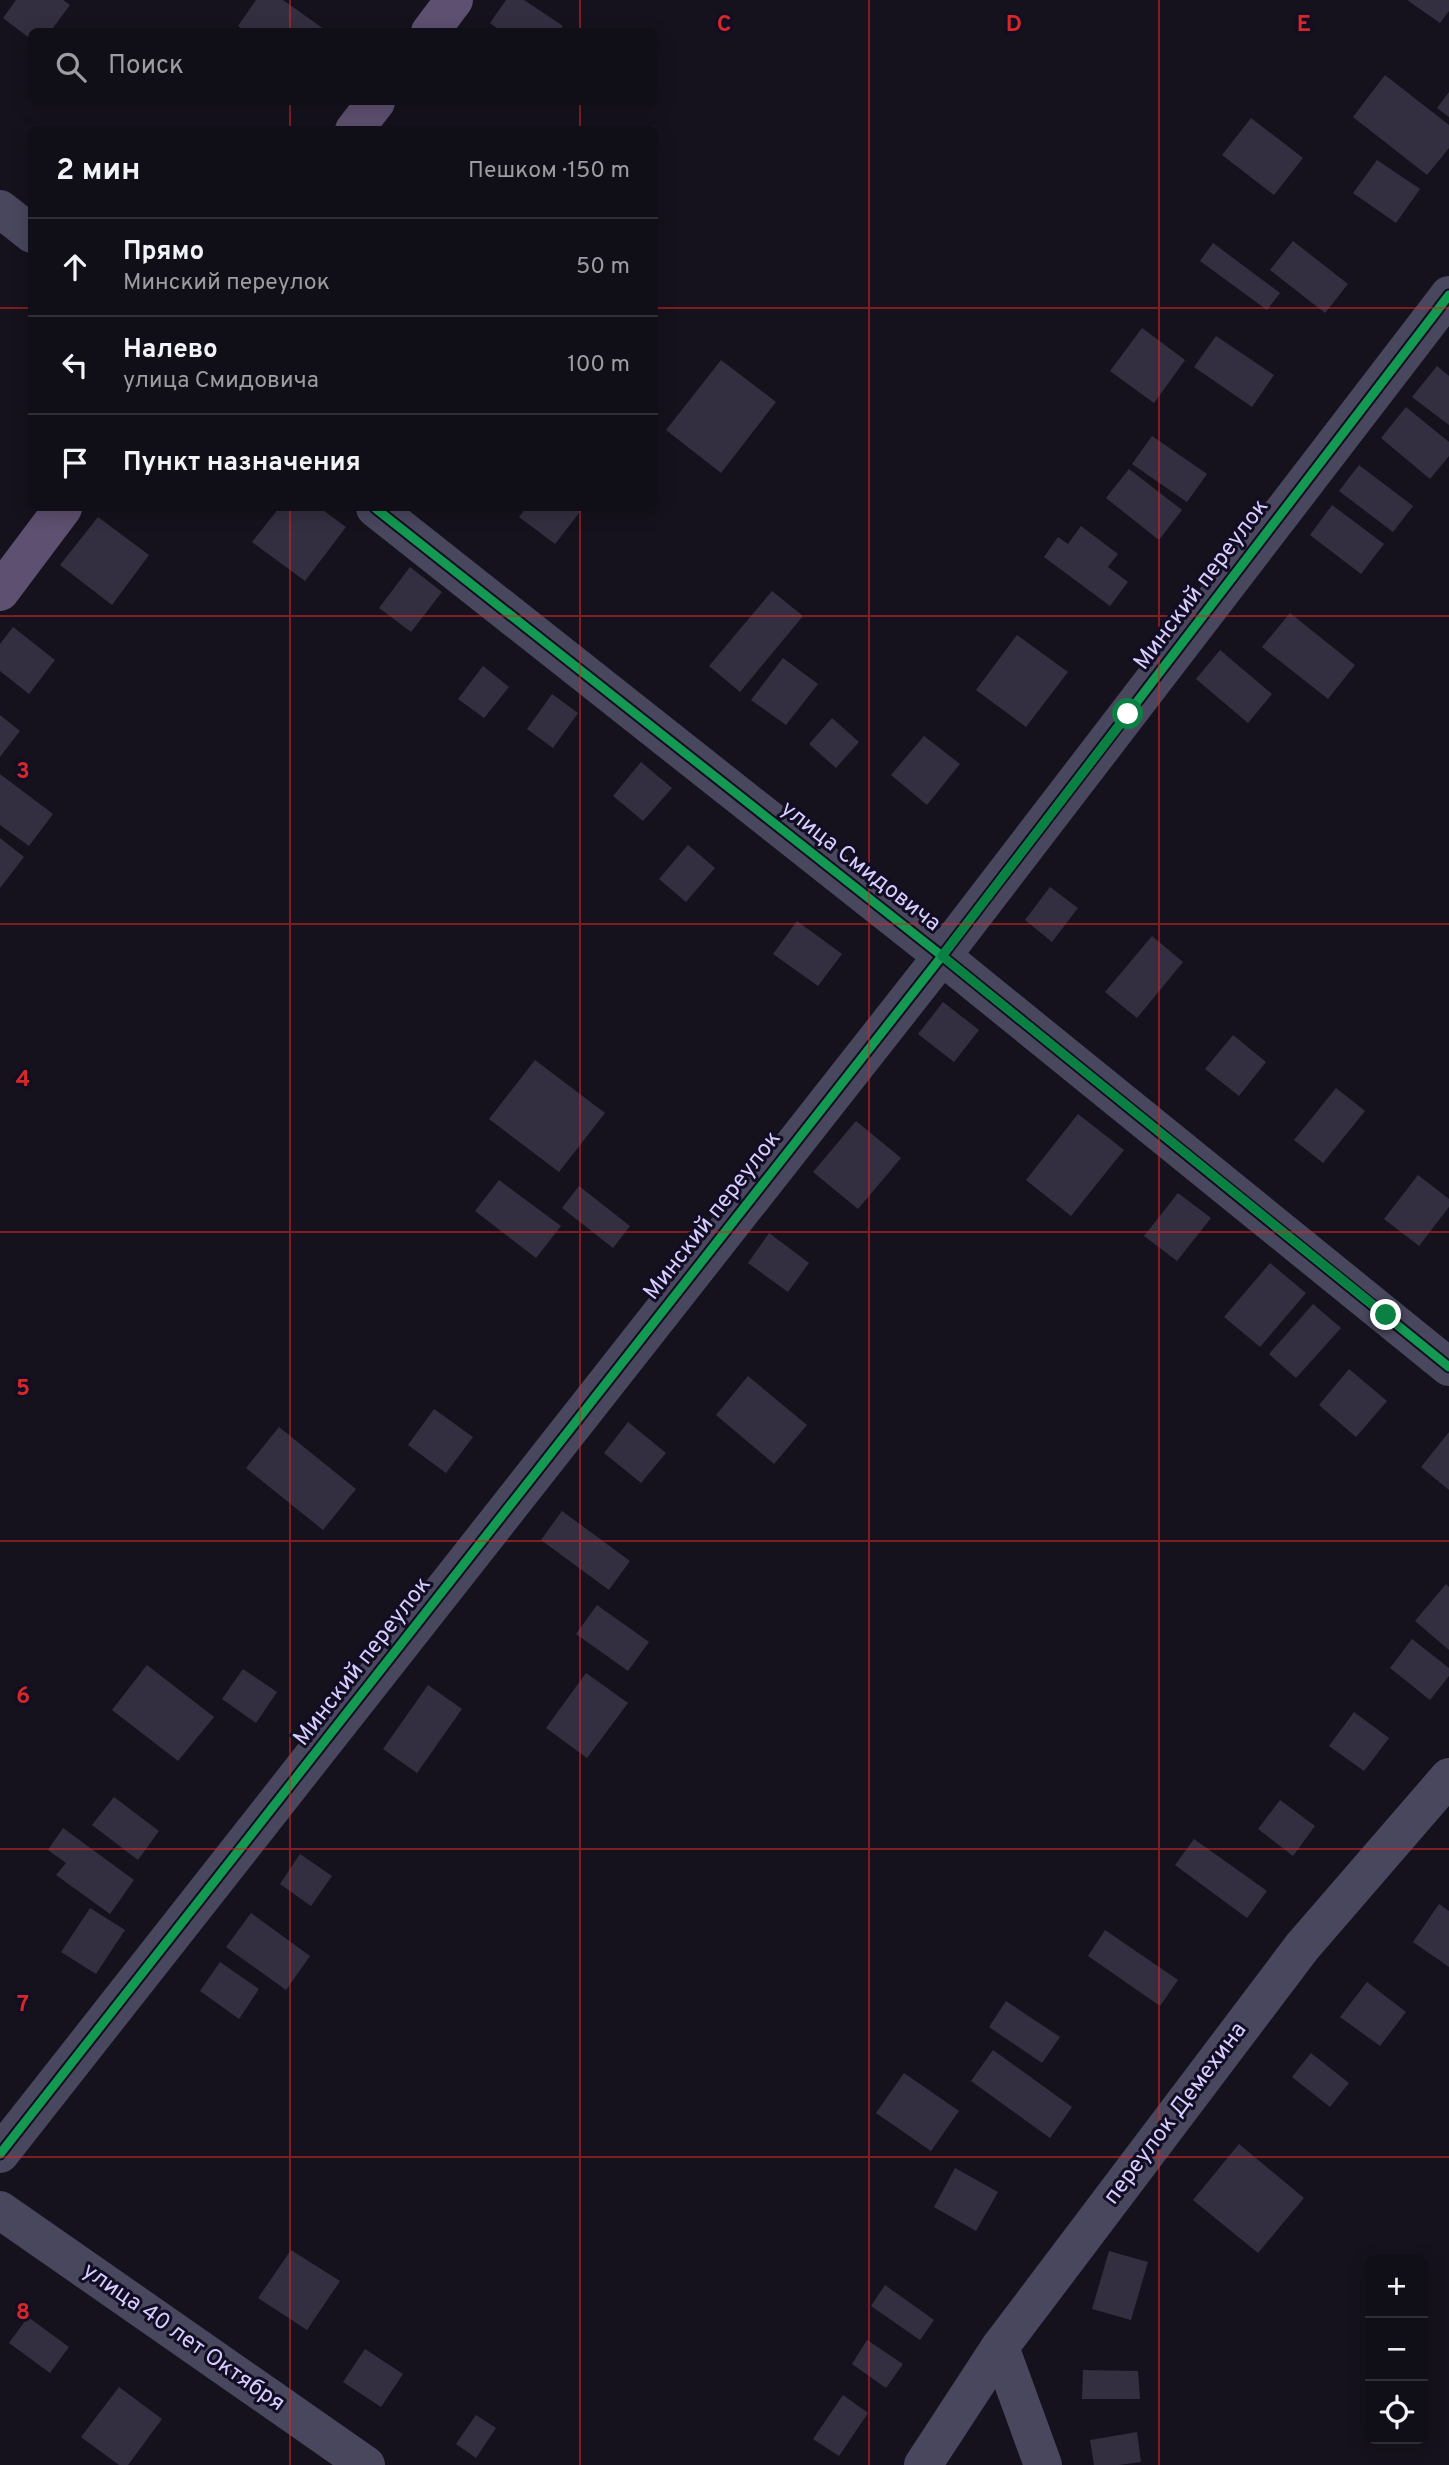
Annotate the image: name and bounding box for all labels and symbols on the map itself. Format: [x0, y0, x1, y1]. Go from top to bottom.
text: C [717, 11, 731, 40]
text: D [1006, 11, 1022, 40]
text: E [1297, 11, 1311, 40]
street label: Минский переулок [1128, 494, 1276, 676]
route start [1112, 698, 1143, 729]
text: 3 [16, 758, 30, 787]
street label: улица Смидовича [774, 795, 946, 939]
text: 4 [16, 1066, 30, 1095]
street label: Минский переулок [638, 1126, 788, 1306]
route end [1370, 1299, 1401, 1330]
text: 5 [16, 1375, 30, 1404]
street label: Минский переулок [288, 1572, 438, 1752]
text: 6 [16, 1683, 30, 1712]
text: 7 [17, 1991, 29, 2020]
street label: переулок Демехина [1098, 2017, 1254, 2211]
street label: улица 40 лет Октября [76, 2257, 290, 2419]
text: 8 [16, 2299, 30, 2328]

